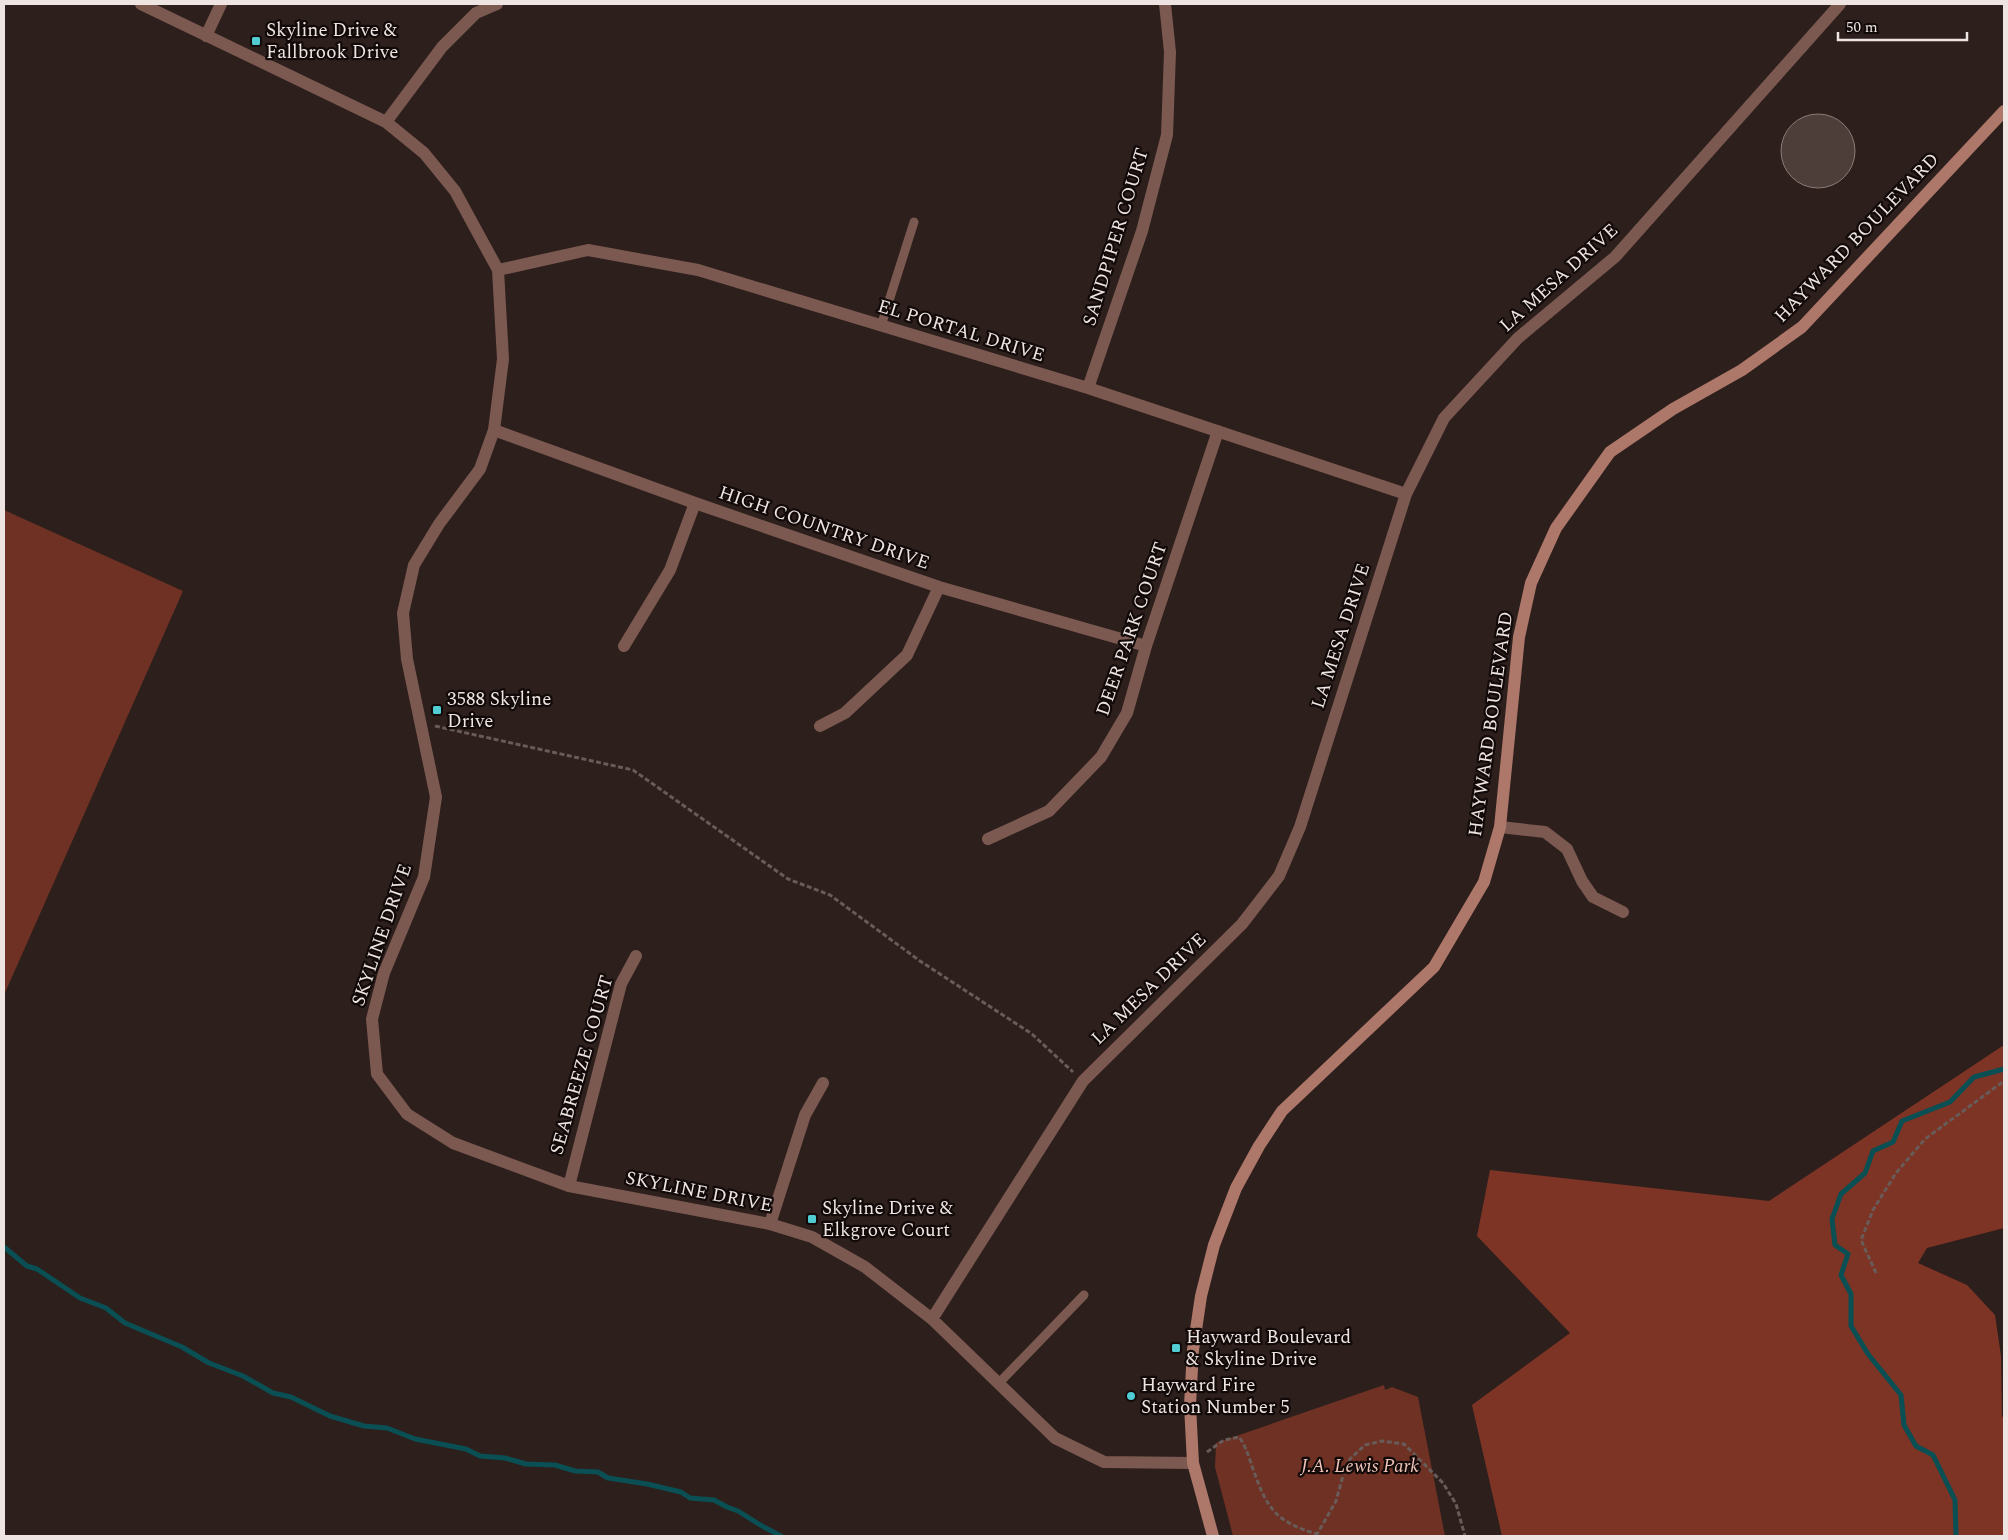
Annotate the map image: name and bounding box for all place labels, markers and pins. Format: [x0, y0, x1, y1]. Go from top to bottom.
place label: Skyline Drive & Fallbrook Drive [266, 16, 398, 67]
marker: Skyline Drive & Fallbrook Drive [250, 35, 262, 47]
place label: 3588 Skyline Drive [447, 685, 551, 736]
marker: 3588 Skyline Drive [431, 704, 443, 716]
place label: Skyline Drive & Elkgrove Court [822, 1194, 954, 1245]
marker: Skyline Drive & Elkgrove Court [806, 1213, 818, 1225]
place label: Hayward Boulevard & Skyline Drive [1186, 1323, 1351, 1374]
marker: Hayward Boulevard & Skyline Drive [1170, 1342, 1182, 1354]
place label: Hayward Fire Station Number 5 [1141, 1371, 1290, 1422]
marker: Hayward Fire Station Number 5 [1125, 1390, 1137, 1402]

